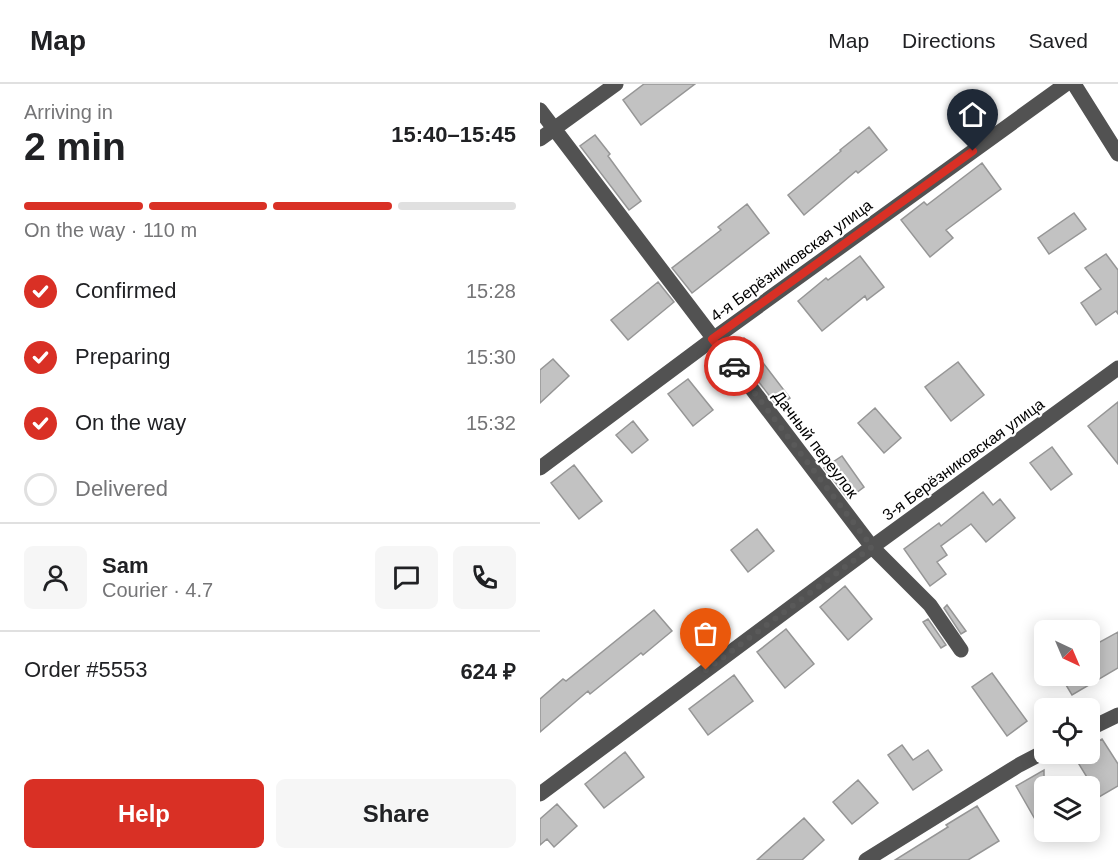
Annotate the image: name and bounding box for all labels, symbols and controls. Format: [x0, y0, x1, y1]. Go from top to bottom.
text: Map [30, 25, 86, 56]
text: Map [828, 29, 869, 52]
text: Directions [902, 29, 995, 52]
text: Saved [1028, 29, 1088, 52]
pin [947, 89, 998, 151]
icon: home [956, 98, 989, 131]
text: Arriving in [24, 101, 113, 123]
text: 15:40–15:45 [391, 122, 516, 147]
text: 2 min [24, 125, 126, 168]
street label: 4-я Берёзниковская улица [707, 196, 875, 325]
text: On the way · 110 m [24, 219, 197, 241]
icon: check [24, 275, 57, 308]
text: Confirmed [75, 278, 176, 303]
text: 15:28 [466, 280, 516, 302]
courier [704, 336, 764, 396]
icon: check [24, 341, 57, 374]
text: Preparing [75, 344, 170, 369]
text: 15:30 [466, 346, 516, 368]
icon: car [718, 350, 751, 383]
street label: Дачный переулок [770, 387, 862, 502]
street label: 3-я Берёзниковская улица [879, 395, 1047, 524]
icon: check [24, 407, 57, 440]
text: On the way [75, 410, 186, 435]
text: 15:32 [466, 412, 516, 434]
text: Delivered [75, 476, 168, 501]
button: person [24, 546, 87, 609]
button: chat [375, 546, 438, 609]
button: phone [453, 546, 516, 609]
text: Sam [102, 553, 148, 578]
text: Courier · 4.7 [102, 579, 213, 601]
pin [680, 608, 731, 670]
icon: bag [689, 617, 722, 650]
north arrow [1034, 620, 1100, 686]
map controls [1034, 620, 1100, 842]
text: Order #5553 [24, 657, 148, 682]
text: 624 ₽ [460, 659, 516, 684]
button: locate [1034, 698, 1100, 764]
button: layers [1034, 776, 1100, 842]
button: Help [24, 779, 264, 848]
button: Share [276, 779, 516, 848]

